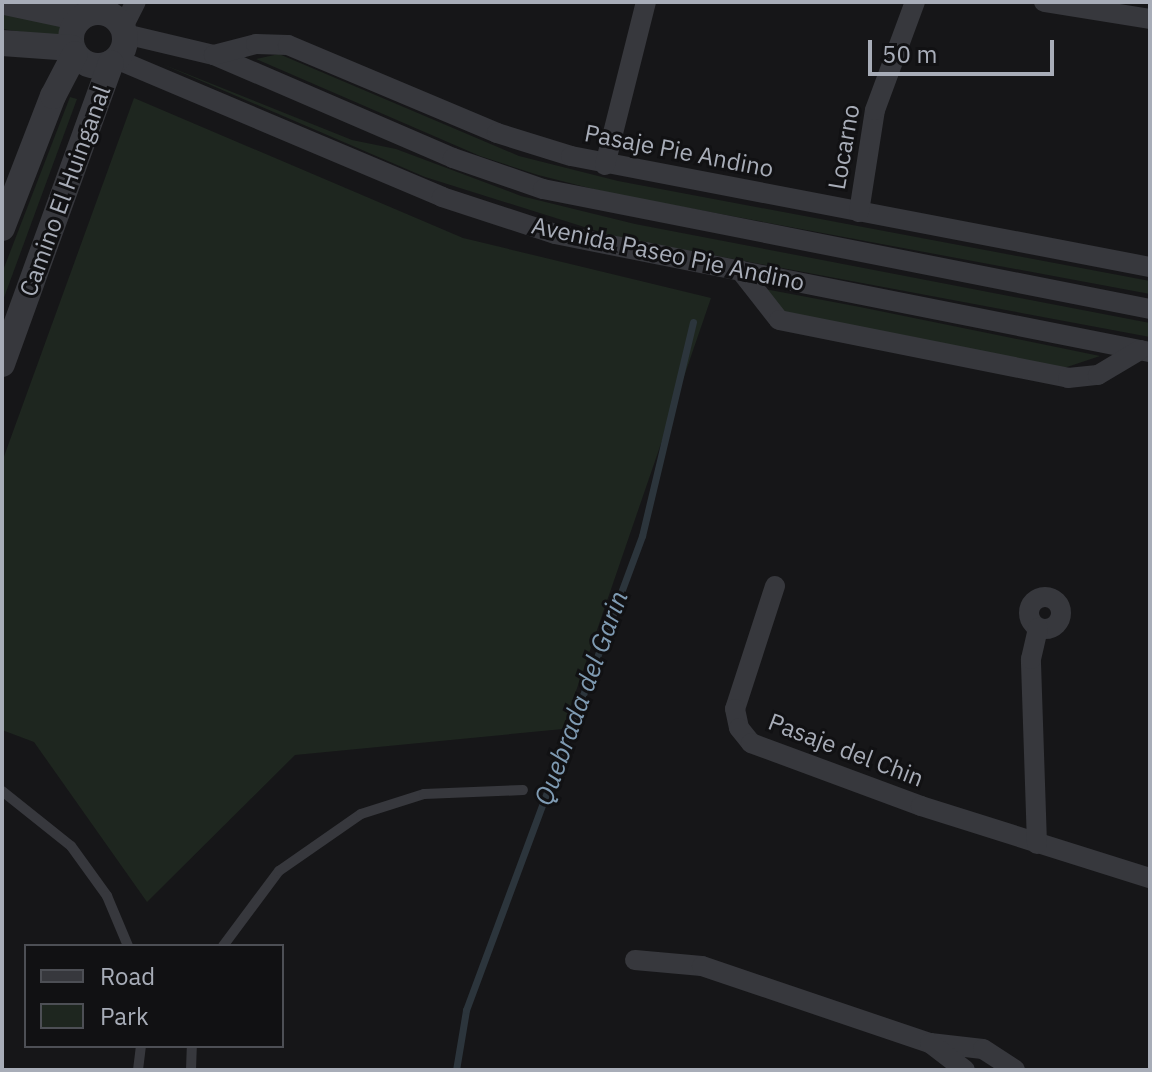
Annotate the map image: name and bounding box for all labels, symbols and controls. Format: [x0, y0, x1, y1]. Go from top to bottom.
scale bar [872, 24, 1058, 74]
text: 50 m [882, 38, 937, 70]
street label: Camino El Huinganal [13, 82, 117, 300]
street label: Locarno [822, 102, 866, 192]
street label: Pasaje Pie Andino [582, 119, 776, 183]
street label: Avenida Paseo Pie Andino [529, 211, 807, 297]
water label: Quebrada del Garin [528, 586, 634, 810]
street label: Pasaje del Chin [764, 707, 928, 793]
legend [24, 944, 284, 1048]
text: Road [100, 960, 155, 992]
text: Park [100, 1000, 149, 1032]

